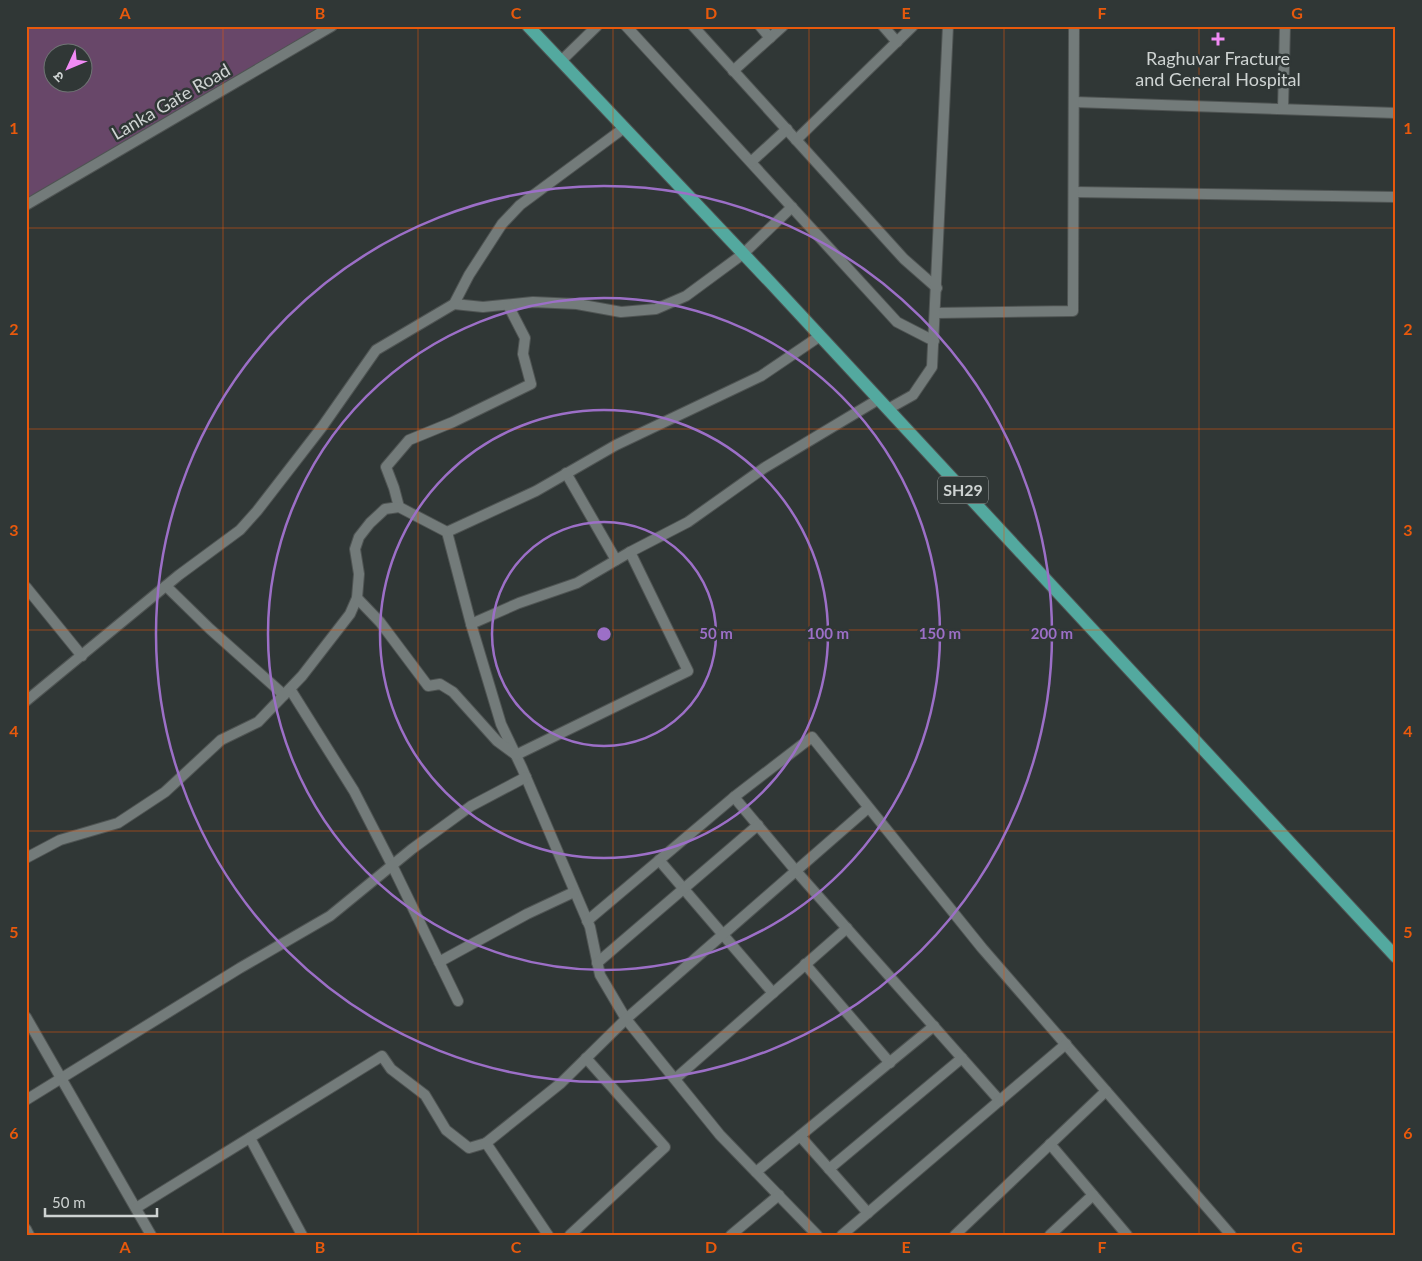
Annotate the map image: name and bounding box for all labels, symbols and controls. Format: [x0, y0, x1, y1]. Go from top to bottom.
text: A [118, 3, 131, 22]
text: B [315, 3, 325, 22]
text: C [511, 3, 522, 22]
text: D [705, 3, 717, 22]
text: E [901, 3, 911, 22]
text: F [1097, 3, 1107, 22]
text: G [1291, 3, 1303, 22]
marker: Raghuvar Fracture and General Hospital [1211, 32, 1225, 46]
north arrow [42, 42, 92, 92]
place label: Raghuvar Fracture and General Hospital [1135, 47, 1301, 90]
street label: Lanka Gate Road [107, 58, 234, 144]
text: उ [49, 68, 67, 86]
text: 1 [9, 118, 19, 137]
text: 1 [1403, 118, 1413, 137]
text: 2 [9, 319, 19, 338]
text: 2 [1403, 319, 1413, 338]
road number: SH29 [938, 476, 988, 504]
text: 3 [9, 520, 19, 539]
text: 3 [1403, 520, 1413, 539]
text: 50 m [699, 624, 733, 642]
text: 100 m [807, 624, 849, 642]
text: 150 m [919, 624, 961, 642]
text: 200 m [1031, 624, 1073, 642]
centre of rings [595, 625, 613, 643]
text: 4 [9, 721, 19, 740]
text: 4 [1403, 721, 1413, 740]
text: 5 [9, 922, 19, 941]
text: 5 [1403, 922, 1413, 941]
text: 6 [9, 1123, 19, 1142]
text: 6 [1403, 1123, 1413, 1142]
scale bar [45, 1186, 158, 1218]
text: 50 m [52, 1193, 86, 1211]
text: A [118, 1237, 131, 1256]
text: B [315, 1237, 325, 1256]
text: C [511, 1237, 522, 1256]
text: D [705, 1237, 717, 1256]
text: E [901, 1237, 911, 1256]
text: F [1097, 1237, 1107, 1256]
text: G [1291, 1237, 1303, 1256]

